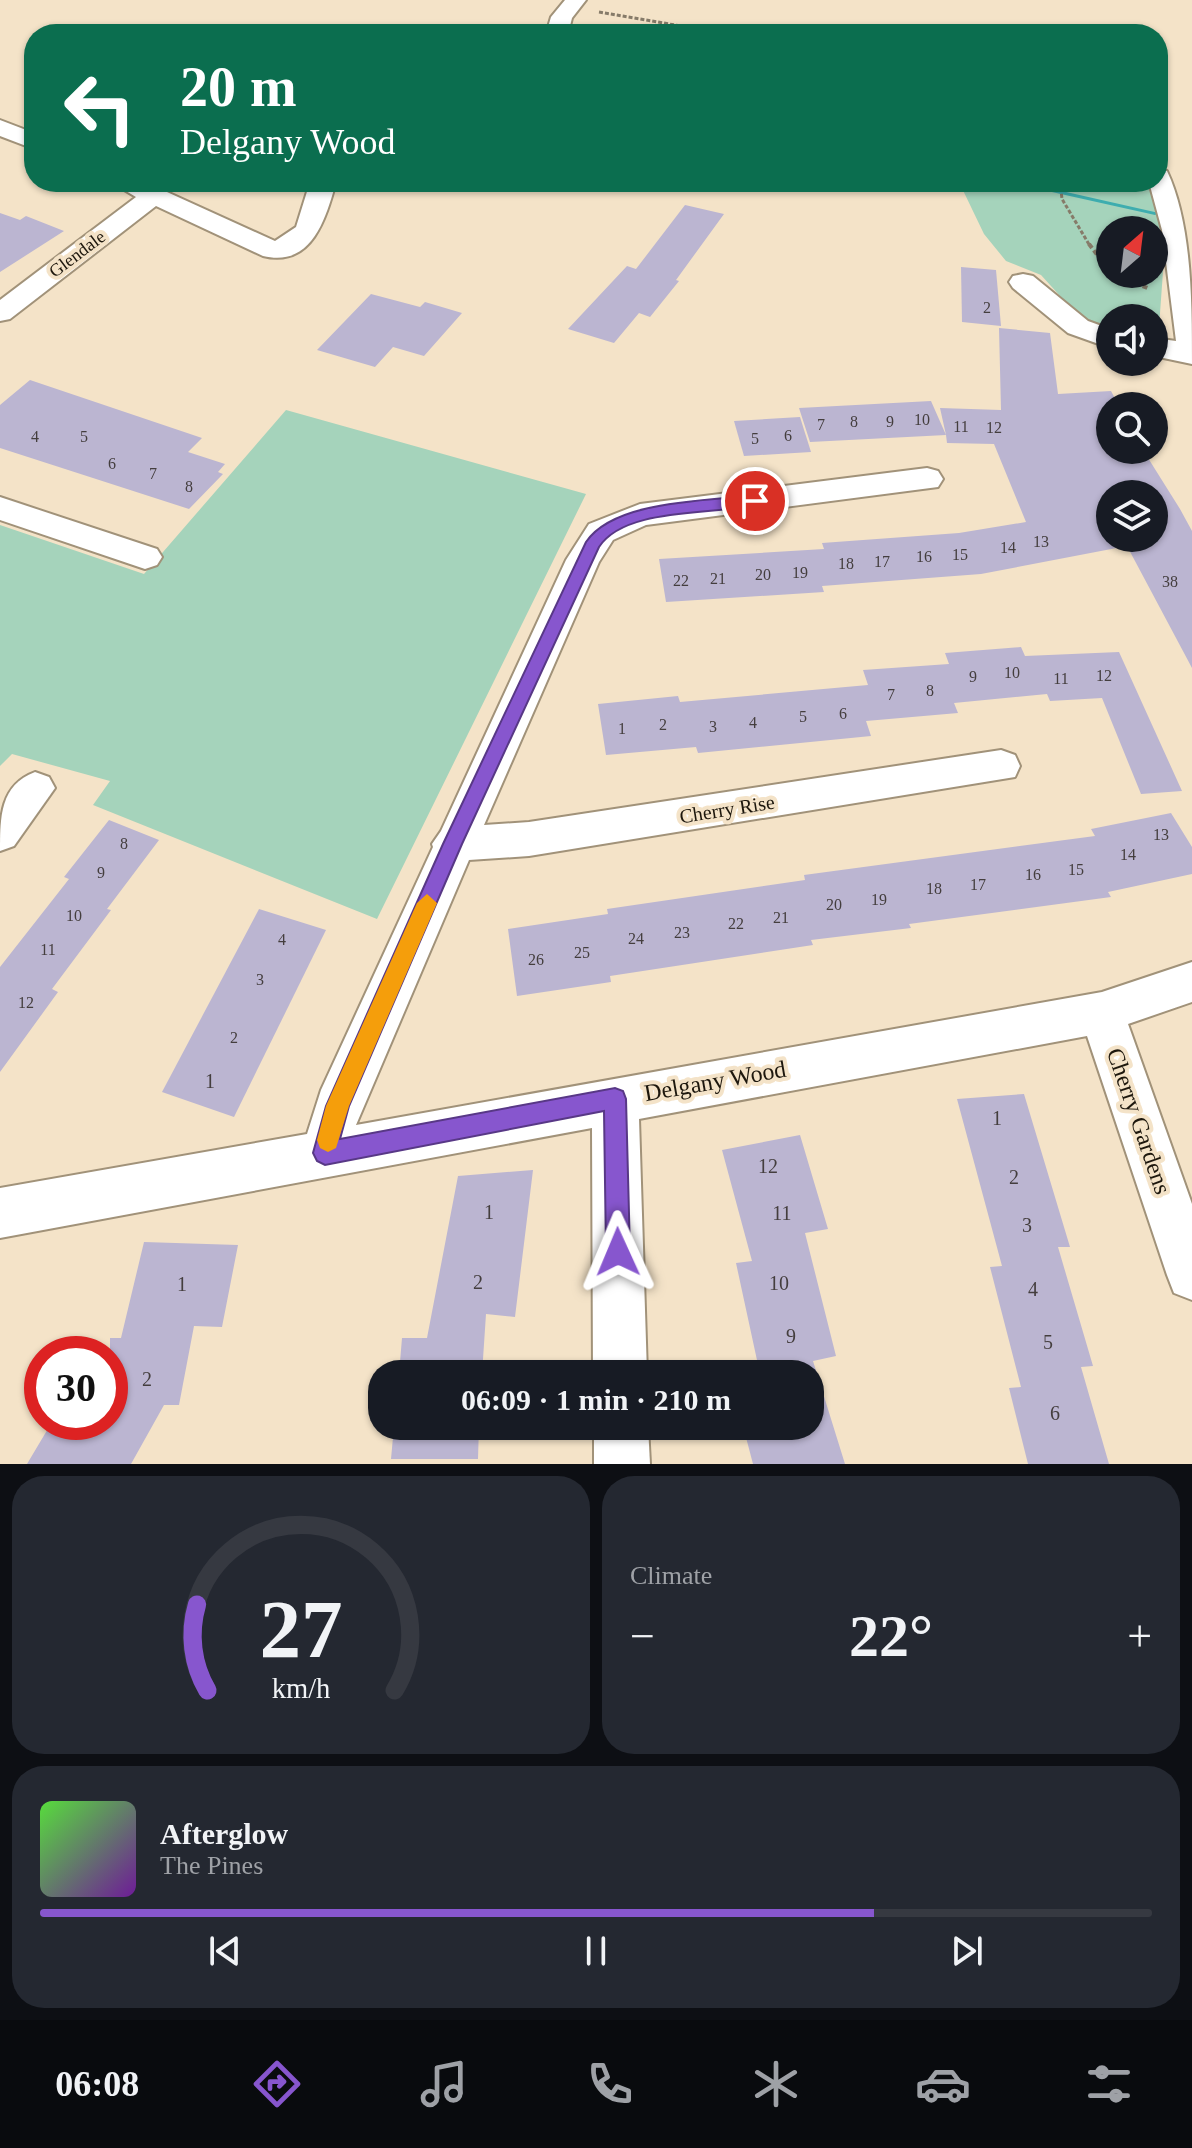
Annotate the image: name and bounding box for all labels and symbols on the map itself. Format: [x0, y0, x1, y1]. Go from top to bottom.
north arrow [1096, 216, 1168, 288]
street label: Glendale [45, 226, 109, 282]
house number: 2 [983, 299, 991, 316]
house number: 10 [914, 411, 930, 428]
house number: 8 [850, 413, 858, 430]
house number: 9 [886, 413, 894, 430]
house number: 7 [817, 416, 825, 433]
house number: 11 [953, 418, 969, 435]
house number: 12 [986, 419, 1002, 436]
house number: 6 [784, 427, 792, 444]
house number: 4 [31, 428, 39, 445]
house number: 5 [80, 428, 88, 445]
house number: 5 [751, 430, 759, 447]
house number: 6 [108, 455, 116, 472]
house number: 7 [149, 465, 157, 482]
pin [721, 467, 789, 535]
house number: 8 [185, 478, 193, 495]
house number: 13 [1033, 533, 1049, 550]
house number: 14 [1000, 539, 1016, 556]
house number: 15 [952, 546, 968, 563]
house number: 16 [916, 548, 932, 565]
house number: 17 [874, 553, 890, 570]
house number: 18 [838, 555, 854, 572]
house number: 19 [792, 564, 808, 581]
house number: 20 [755, 566, 771, 583]
house number: 21 [710, 570, 726, 587]
house number: 22 [673, 572, 689, 589]
house number: 38 [1162, 573, 1178, 590]
house number: 10 [1004, 664, 1020, 681]
house number: 12 [1096, 667, 1112, 684]
house number: 9 [969, 668, 977, 685]
house number: 11 [1053, 670, 1069, 687]
house number: 8 [926, 682, 934, 699]
house number: 7 [887, 686, 895, 703]
house number: 6 [839, 705, 847, 722]
house number: 5 [799, 708, 807, 725]
house number: 4 [749, 714, 757, 731]
house number: 2 [659, 716, 667, 733]
house number: 3 [709, 718, 717, 735]
house number: 1 [618, 720, 626, 737]
street label: Cherry Rise [678, 791, 776, 828]
house number: 13 [1153, 826, 1169, 843]
house number: 8 [120, 835, 128, 852]
house number: 14 [1120, 846, 1136, 863]
house number: 15 [1068, 861, 1084, 878]
house number: 9 [97, 864, 105, 881]
house number: 16 [1025, 866, 1041, 883]
house number: 17 [970, 876, 986, 893]
house number: 18 [926, 880, 942, 897]
house number: 19 [871, 891, 887, 908]
house number: 20 [826, 896, 842, 913]
house number: 10 [66, 907, 82, 924]
house number: 21 [773, 909, 789, 926]
house number: 22 [728, 915, 744, 932]
house number: 23 [674, 924, 690, 941]
house number: 24 [628, 930, 644, 947]
house number: 4 [278, 931, 286, 948]
house number: 11 [40, 941, 56, 958]
house number: 25 [574, 944, 590, 961]
house number: 26 [528, 951, 544, 968]
house number: 3 [256, 971, 264, 988]
house number: 12 [18, 994, 34, 1011]
house number: 2 [230, 1029, 238, 1046]
street label: Cherry Gardens [1102, 1045, 1176, 1197]
street label: Delgany Wood [642, 1056, 788, 1106]
house number: 1 [205, 1070, 215, 1092]
house number: 1 [992, 1107, 1002, 1129]
house number: 12 [758, 1155, 778, 1177]
house number: 2 [1009, 1166, 1019, 1188]
house number: 1 [484, 1201, 494, 1223]
house number: 11 [772, 1202, 792, 1224]
position arrow [576, 1210, 660, 1294]
house number: 3 [1022, 1214, 1032, 1236]
house number: 2 [473, 1271, 483, 1293]
house number: 10 [769, 1272, 789, 1294]
house number: 1 [177, 1273, 187, 1295]
house number: 4 [1028, 1278, 1038, 1300]
house number: 9 [786, 1325, 796, 1347]
house number: 5 [1043, 1331, 1053, 1353]
speed limit sign: 30 [24, 1336, 128, 1440]
house number: 2 [142, 1368, 152, 1390]
house number: 6 [1050, 1402, 1060, 1424]

